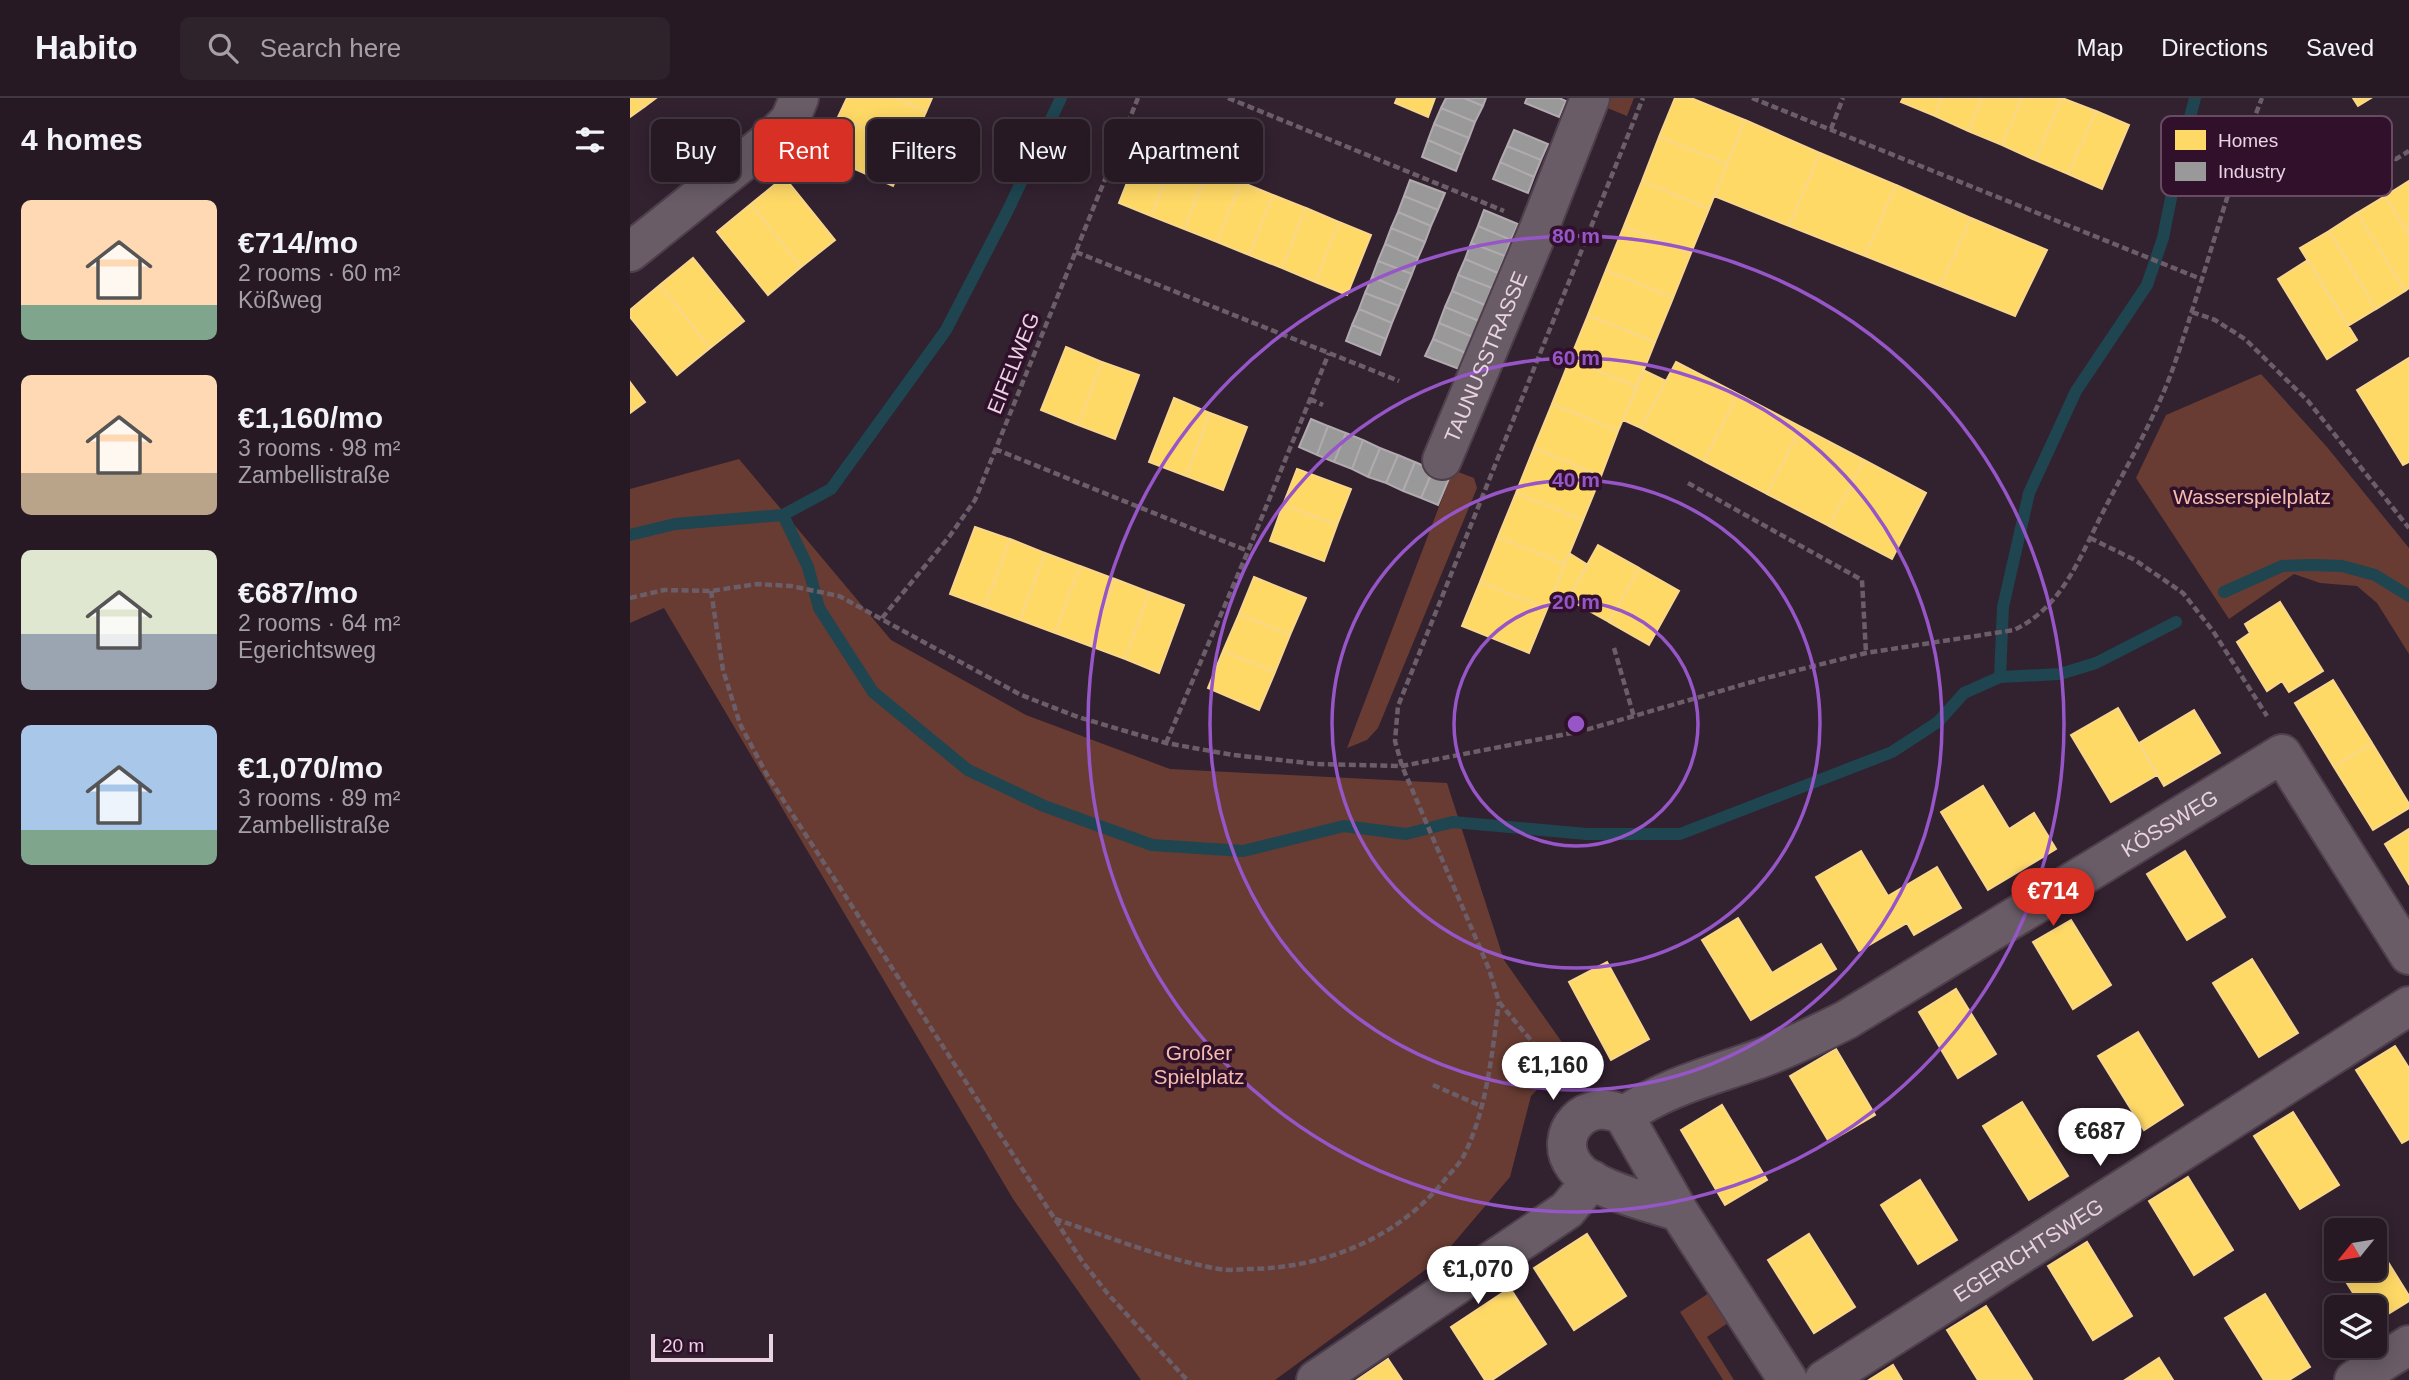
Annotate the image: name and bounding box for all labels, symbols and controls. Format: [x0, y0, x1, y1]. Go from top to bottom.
search box [180, 17, 670, 80]
text: Habito [35, 29, 138, 66]
icon: search [204, 29, 242, 67]
text: Search here [260, 33, 401, 63]
text: Map [2077, 34, 2123, 61]
text: Directions [2161, 34, 2268, 61]
text: Saved [2306, 34, 2374, 61]
legend [2161, 116, 2392, 196]
chip: Buy [651, 119, 740, 182]
chip: Rent [754, 119, 853, 182]
chip: Filters [867, 119, 980, 182]
chip: New [994, 119, 1090, 182]
chip: Apartment [1104, 119, 1263, 182]
icon: filters [571, 121, 609, 159]
text: 4 homes [21, 123, 143, 156]
text: Homes [2218, 130, 2278, 151]
text: Industry [2218, 161, 2286, 182]
text: 80 m [1552, 224, 1600, 247]
text: €714/mo [238, 226, 358, 259]
icon: home [77, 228, 161, 312]
text: 2 rooms · 60 m² [238, 260, 400, 286]
street label: TAUNUSSTRASSE [1439, 268, 1531, 445]
text: Kößweg [238, 287, 322, 313]
street label: EIFELWEG [982, 309, 1044, 417]
text: 60 m [1552, 346, 1600, 369]
text: €1,160/mo [238, 401, 383, 434]
icon: home [77, 403, 161, 487]
text: 3 rooms · 98 m² [238, 435, 400, 461]
text: Zambellistraße [238, 462, 390, 488]
text: 40 m [1552, 468, 1600, 491]
park label: Wasserspielplatz [2173, 485, 2331, 508]
text: €687/mo [238, 576, 358, 609]
icon: home [77, 578, 161, 662]
text: 20 m [1552, 590, 1600, 613]
text: 2 rooms · 64 m² [238, 610, 400, 636]
text: Egerichtsweg [238, 637, 376, 663]
centre of rings [1564, 712, 1588, 736]
text: €1,070/mo [238, 751, 383, 784]
icon: home [77, 753, 161, 837]
text: 3 rooms · 89 m² [238, 785, 400, 811]
street label: KÖSSWEG [2117, 785, 2221, 861]
text: Zambellistraße [238, 812, 390, 838]
pin: €714 [2012, 868, 2094, 928]
text: €714 [2027, 878, 2079, 904]
park label: Großer Spielplatz [1153, 1041, 1245, 1088]
pin: €1,160 [1496, 1042, 1610, 1102]
text: €1,160 [1518, 1052, 1588, 1078]
pin: €687 [2059, 1108, 2141, 1168]
text: €687 [2074, 1118, 2126, 1144]
street label: EGERICHTSWEG [1949, 1193, 2107, 1306]
north arrow [2324, 1218, 2387, 1281]
map controls [2324, 1218, 2387, 1358]
pin: €1,070 [1421, 1246, 1535, 1306]
text: €1,070 [1443, 1256, 1513, 1282]
button: layers [2324, 1295, 2387, 1358]
scale bar [651, 1331, 774, 1363]
text: 20 m [662, 1335, 704, 1356]

